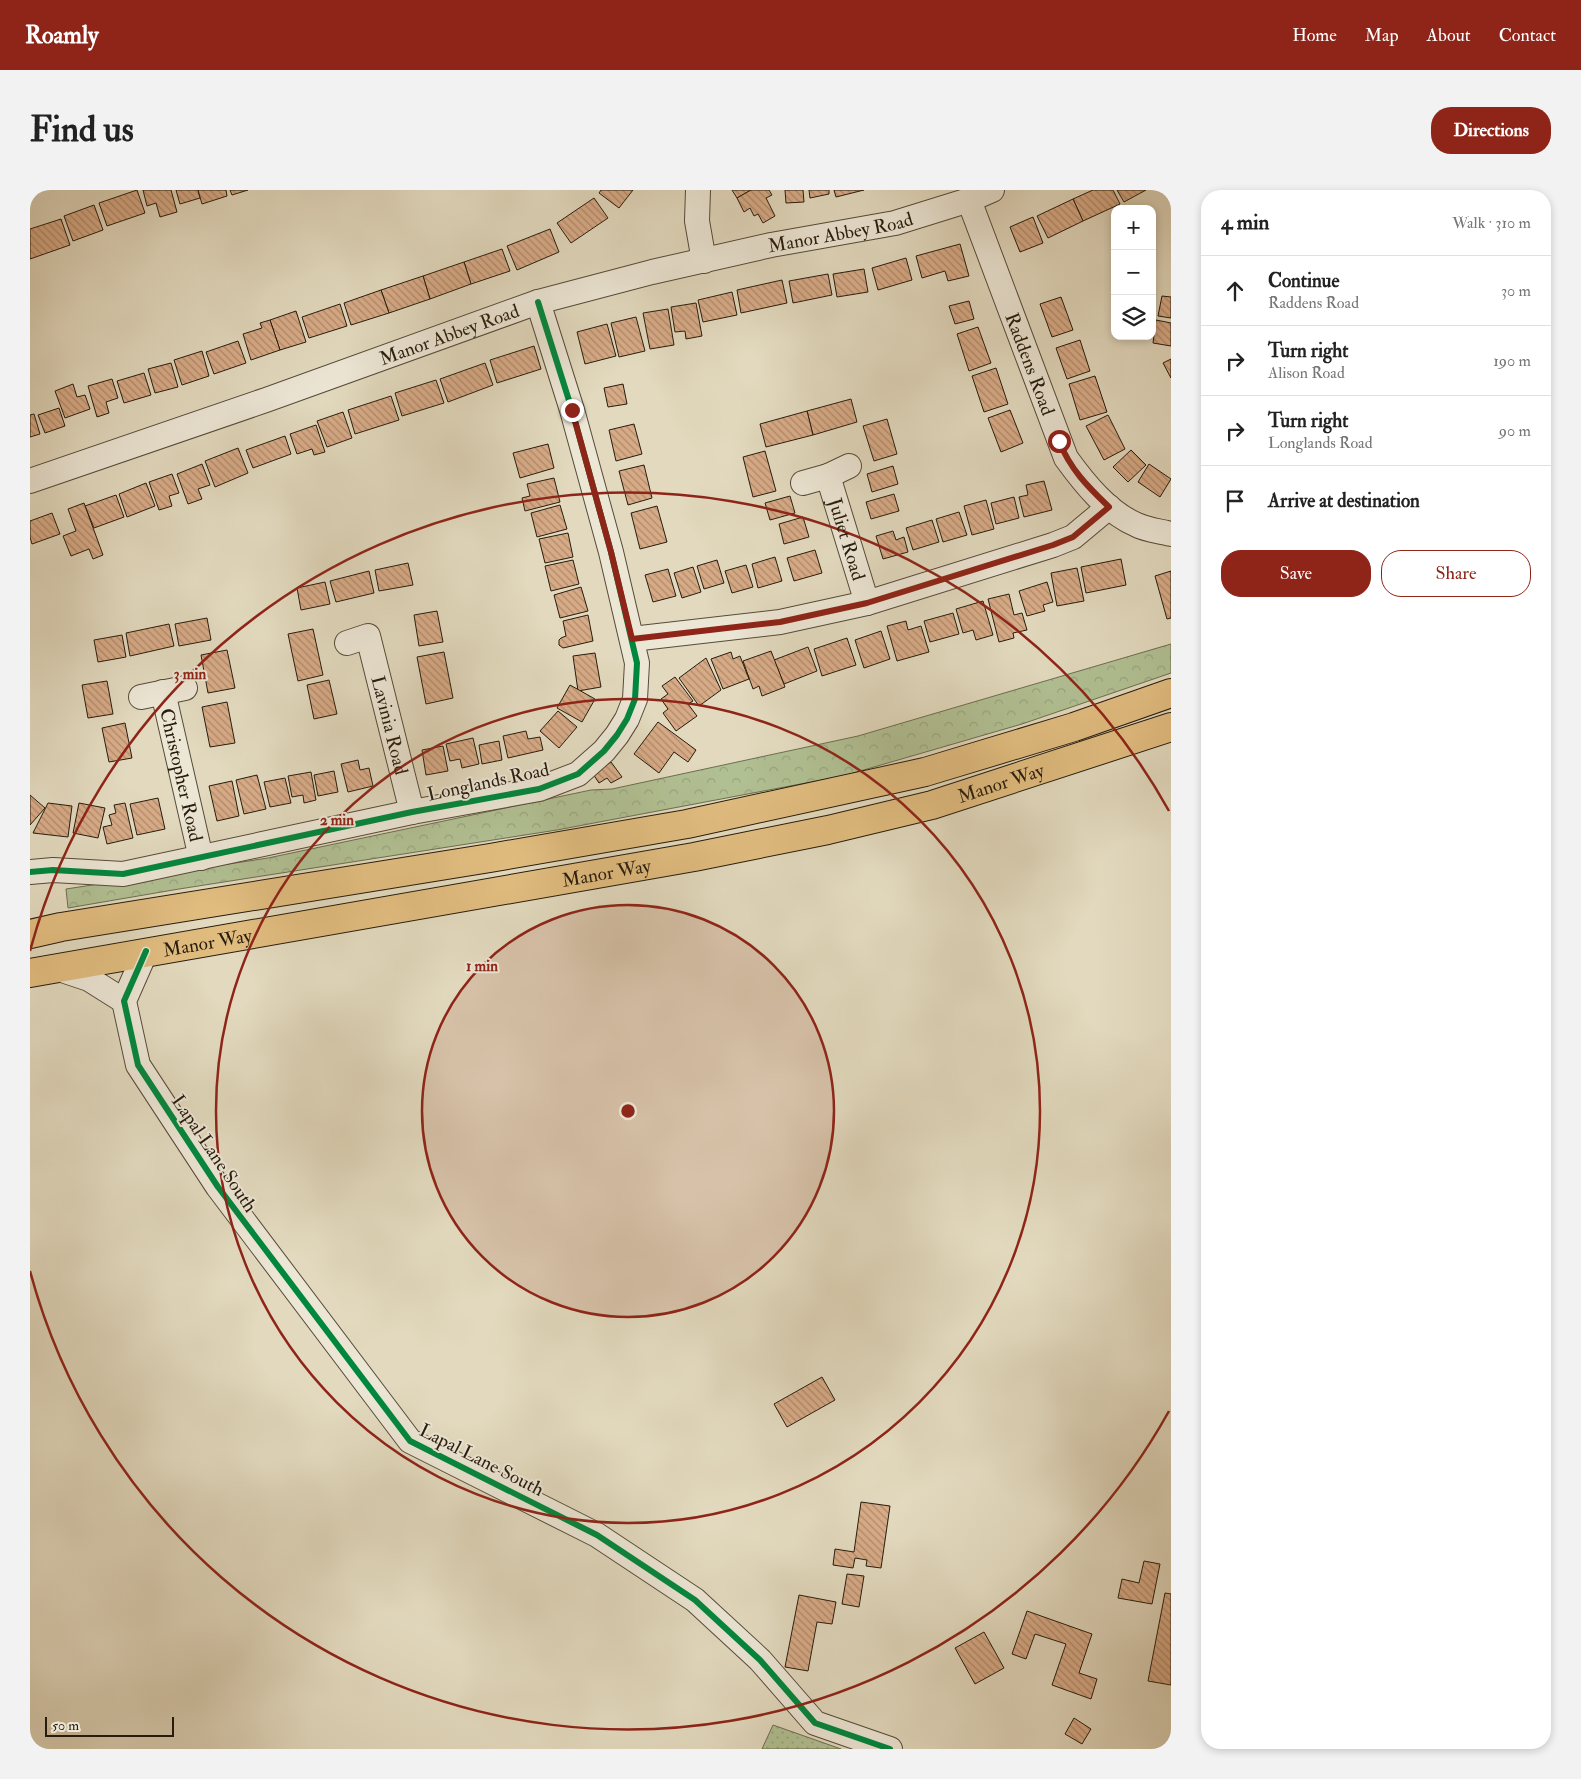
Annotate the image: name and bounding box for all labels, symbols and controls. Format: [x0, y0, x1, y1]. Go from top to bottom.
text: Roamly [25, 20, 99, 51]
text: Home [1292, 24, 1337, 47]
text: Map [1365, 24, 1399, 47]
text: About [1427, 24, 1471, 47]
text: Contact [1499, 24, 1556, 47]
button: Directions [1431, 107, 1551, 154]
text: Find us [30, 108, 134, 152]
map controls [1111, 205, 1156, 340]
button: + [1111, 205, 1156, 250]
street label: Manor Abbey Road [766, 207, 917, 258]
text: 4 min [1221, 209, 1269, 236]
text: Walk · 310 m [1452, 213, 1531, 233]
button: − [1111, 250, 1156, 295]
text: Continue [1268, 269, 1339, 293]
icon: ahead [1221, 277, 1249, 305]
text: 30 m [1501, 281, 1531, 301]
text: Raddens Road [1268, 293, 1359, 313]
button: layers [1111, 295, 1156, 340]
street label: Manor Abbey Road [376, 299, 523, 371]
street label: Raddens Road [999, 309, 1060, 420]
text: Turn right [1268, 339, 1348, 363]
icon: right [1221, 347, 1249, 375]
text: 190 m [1493, 351, 1531, 371]
text: Alison Road [1268, 363, 1345, 383]
route end [561, 399, 584, 422]
text: Turn right [1268, 409, 1348, 433]
icon: right [1221, 417, 1249, 445]
text: 90 m [1499, 421, 1531, 441]
route start [1048, 430, 1071, 453]
text: Longlands Road [1268, 433, 1373, 453]
icon: arrive [1221, 487, 1249, 515]
text: Arrive at destination [1268, 489, 1420, 513]
street label: Juliet Road [822, 494, 871, 584]
button: Save [1221, 550, 1371, 597]
button: Share [1381, 550, 1531, 597]
text: 3 min [174, 665, 206, 684]
street label: Lavinia Road [365, 673, 413, 778]
street label: Christopher Road [154, 706, 208, 845]
street label: Longlands Road [425, 757, 552, 807]
street label: Manor Way [955, 758, 1048, 809]
text: 2 min [320, 811, 354, 830]
street label: Manor Way [560, 854, 653, 893]
street label: Manor Way [161, 923, 254, 963]
text: 1 min [466, 957, 498, 976]
street label: Lapal Lane South [165, 1090, 262, 1218]
centre of rings [619, 1102, 637, 1120]
street label: Lapal Lane South [415, 1418, 548, 1503]
scale bar [45, 1714, 174, 1737]
text: 50 m [52, 1717, 79, 1734]

